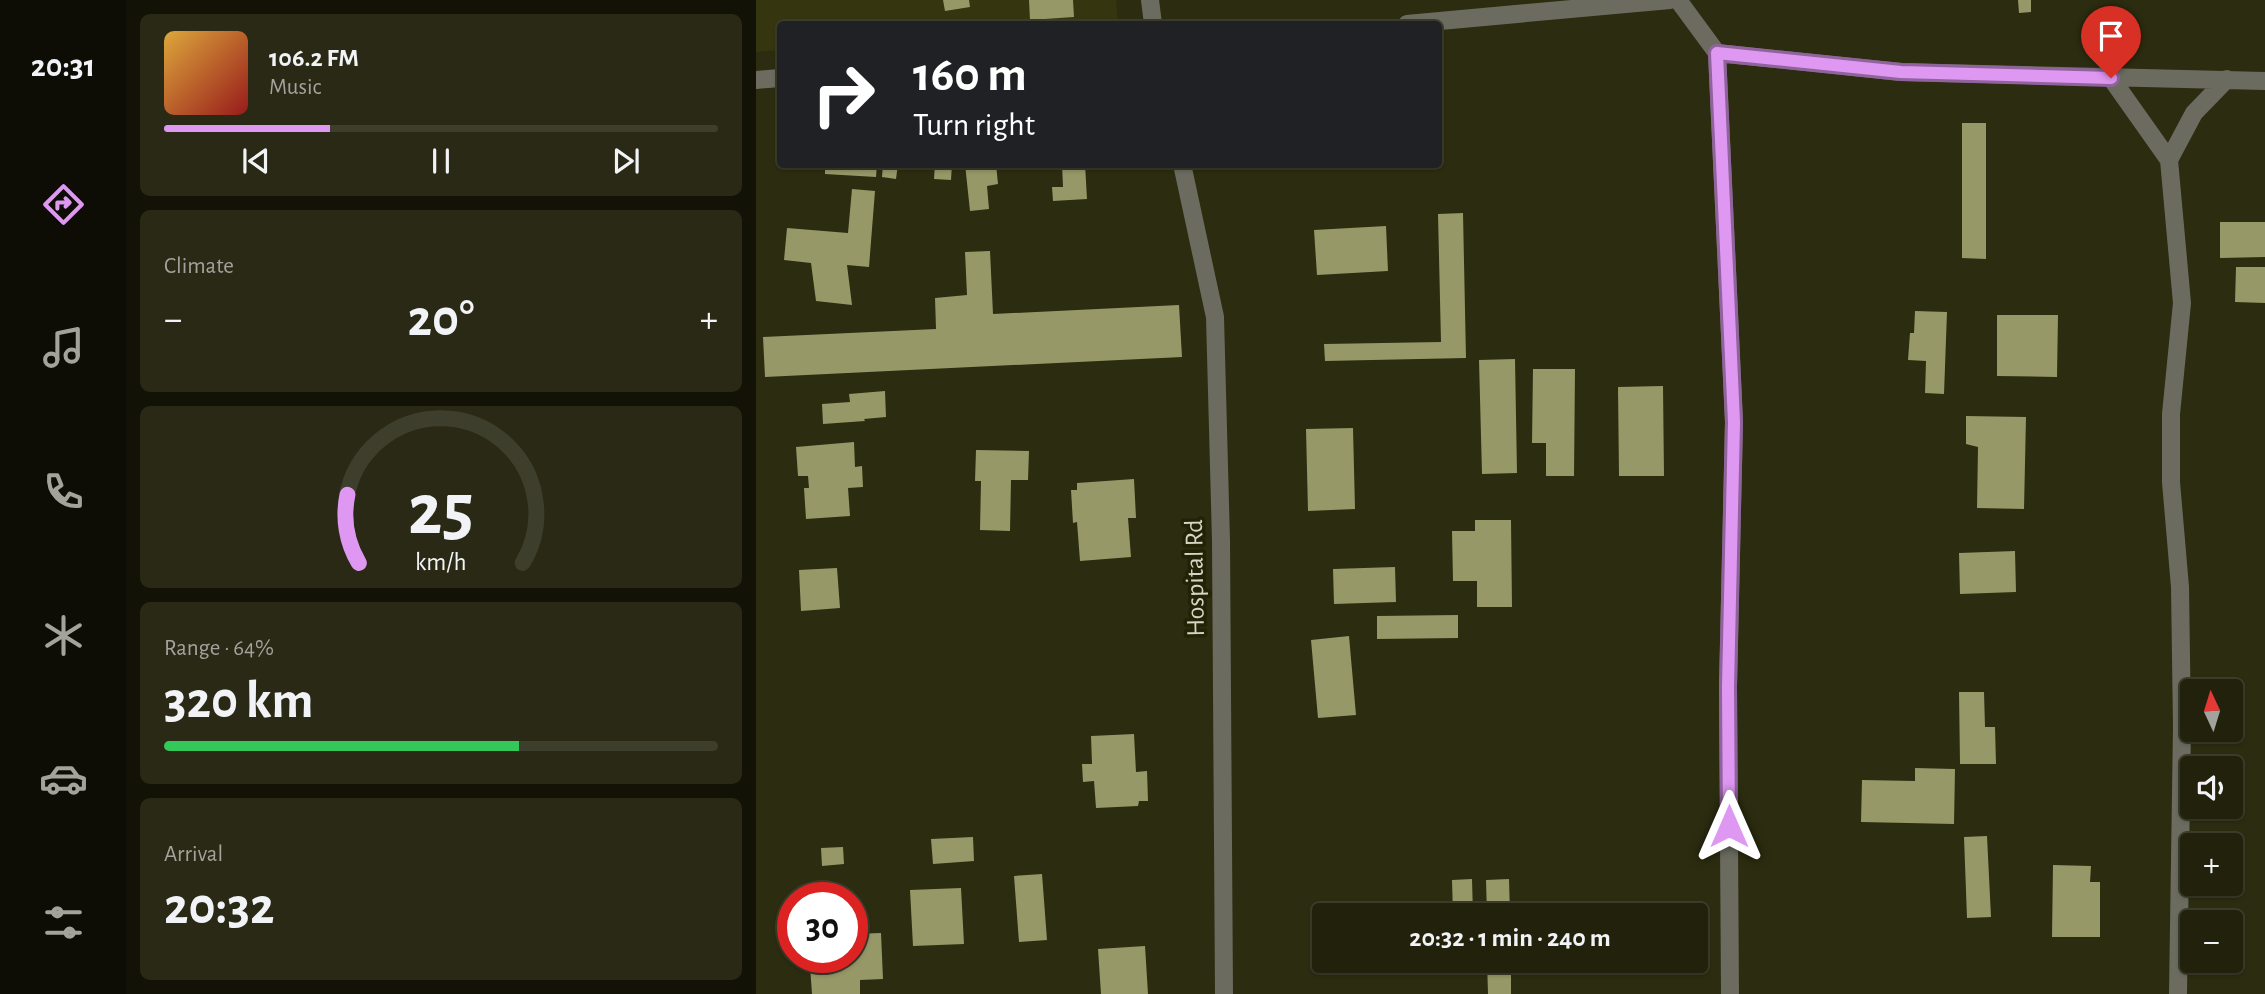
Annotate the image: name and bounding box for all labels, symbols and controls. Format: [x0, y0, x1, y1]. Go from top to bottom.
pin [2081, 6, 2141, 78]
icon: arrive [2092, 17, 2130, 55]
text: 106.2 FM [269, 45, 359, 71]
icon: right [798, 49, 889, 140]
text: 20:31 [31, 50, 95, 82]
text: 160 m [913, 51, 1027, 100]
text: Music [269, 76, 321, 99]
text: Turn right [913, 109, 1035, 141]
icon: previous [237, 142, 275, 180]
icon: pause [422, 142, 460, 180]
icon: next [607, 142, 645, 180]
icon: directions [39, 180, 88, 229]
text: Climate [164, 255, 234, 278]
text: 20° [408, 293, 474, 345]
text: − [164, 301, 182, 339]
text: + [700, 301, 718, 339]
icon: music [39, 323, 88, 372]
icon: phone [39, 467, 88, 516]
text: 25 [408, 475, 474, 548]
street label: Hospital Rd [1181, 519, 1209, 637]
text: km/h [415, 550, 467, 575]
icon: climate [39, 611, 88, 660]
text: Range · 64% [164, 637, 274, 660]
text: 320 km [164, 675, 314, 727]
north arrow [2180, 679, 2244, 742]
map controls [2180, 679, 2243, 973]
icon: car [39, 754, 88, 803]
button: sound [2180, 756, 2243, 819]
position arrow [1692, 789, 1766, 863]
button: + [2180, 833, 2243, 896]
text: Arrival [164, 843, 223, 866]
text: 20:32 [164, 881, 274, 933]
speed limit sign: 30 [777, 882, 868, 973]
icon: filters [39, 898, 88, 947]
button: − [2180, 910, 2243, 973]
text: 20:32 · 1 min · 240 m [1409, 925, 1611, 951]

